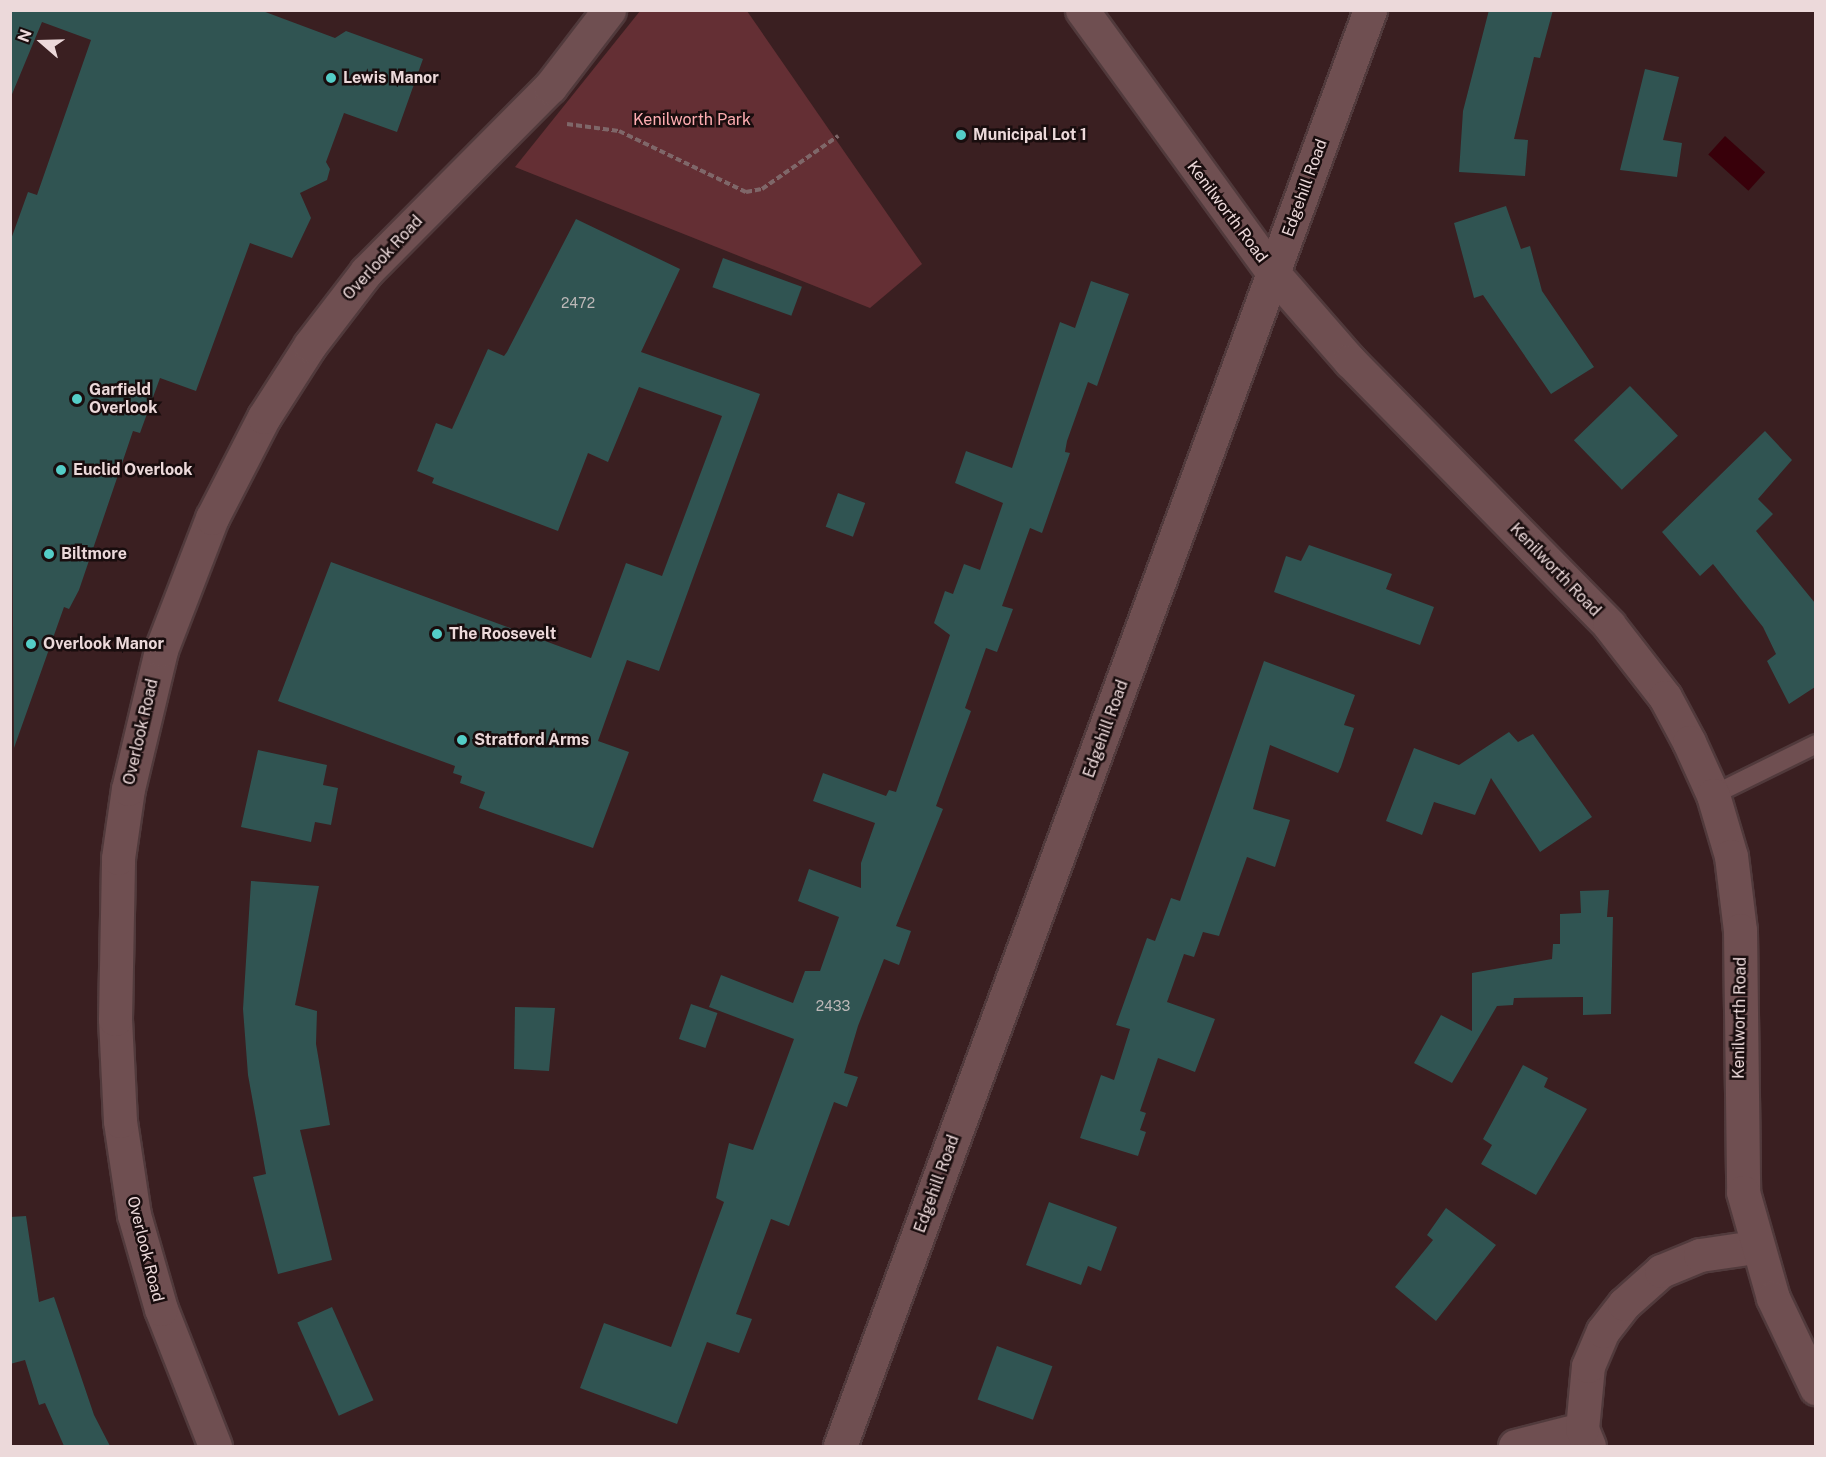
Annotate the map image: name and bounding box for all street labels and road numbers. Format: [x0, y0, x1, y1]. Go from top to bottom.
street label: Edgehill Road [1278, 136, 1332, 240]
street label: Kenilworth Road [1183, 158, 1271, 266]
street label: Overlook Road [339, 212, 427, 304]
street label: Kenilworth Road [1506, 519, 1604, 621]
street label: Overlook Road [119, 677, 163, 787]
street label: Edgehill Road [1079, 677, 1133, 781]
street label: Kenilworth Road [1729, 957, 1751, 1079]
street label: Edgehill Road [910, 1132, 964, 1236]
street label: Overlook Road [123, 1194, 167, 1304]

